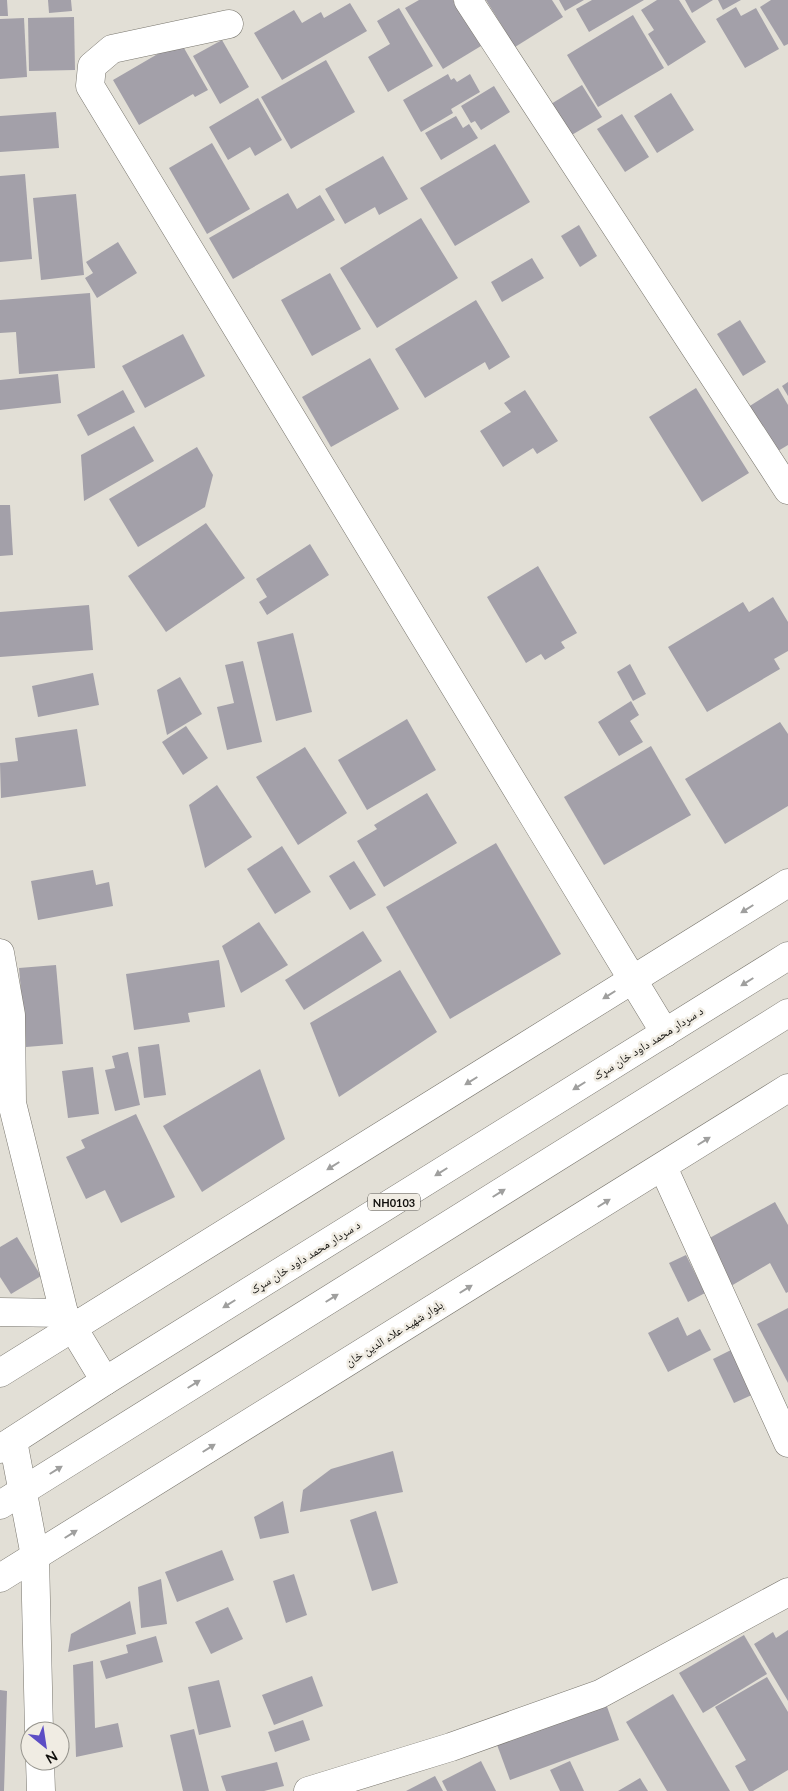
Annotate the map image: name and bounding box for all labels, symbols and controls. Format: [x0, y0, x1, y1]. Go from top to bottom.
one-way arrow [740, 904, 753, 914]
one-way arrow [740, 977, 753, 986]
one-way arrow [602, 990, 615, 1000]
street label: د سردار محمد داود خان سړک [590, 1003, 706, 1084]
one-way arrow [464, 1076, 477, 1085]
one-way arrow [573, 1082, 586, 1091]
one-way arrow [697, 1136, 711, 1145]
one-way arrow [326, 1162, 339, 1171]
one-way arrow [435, 1168, 448, 1177]
one-way arrow [493, 1189, 506, 1198]
road number: NH0103 [368, 1194, 420, 1210]
one-way arrow [598, 1198, 611, 1207]
street label: د سردار محمد داود خان سړک [247, 1217, 363, 1298]
one-way arrow [460, 1284, 473, 1293]
one-way arrow [325, 1293, 338, 1302]
street label: بلوار شهید علاء الدین خان [342, 1297, 446, 1370]
one-way arrow [222, 1300, 235, 1309]
one-way arrow [187, 1379, 201, 1389]
one-way arrow [203, 1443, 216, 1453]
one-way arrow [50, 1465, 63, 1475]
one-way arrow [65, 1529, 78, 1538]
north arrow [20, 1721, 70, 1771]
text: N [43, 1748, 61, 1768]

